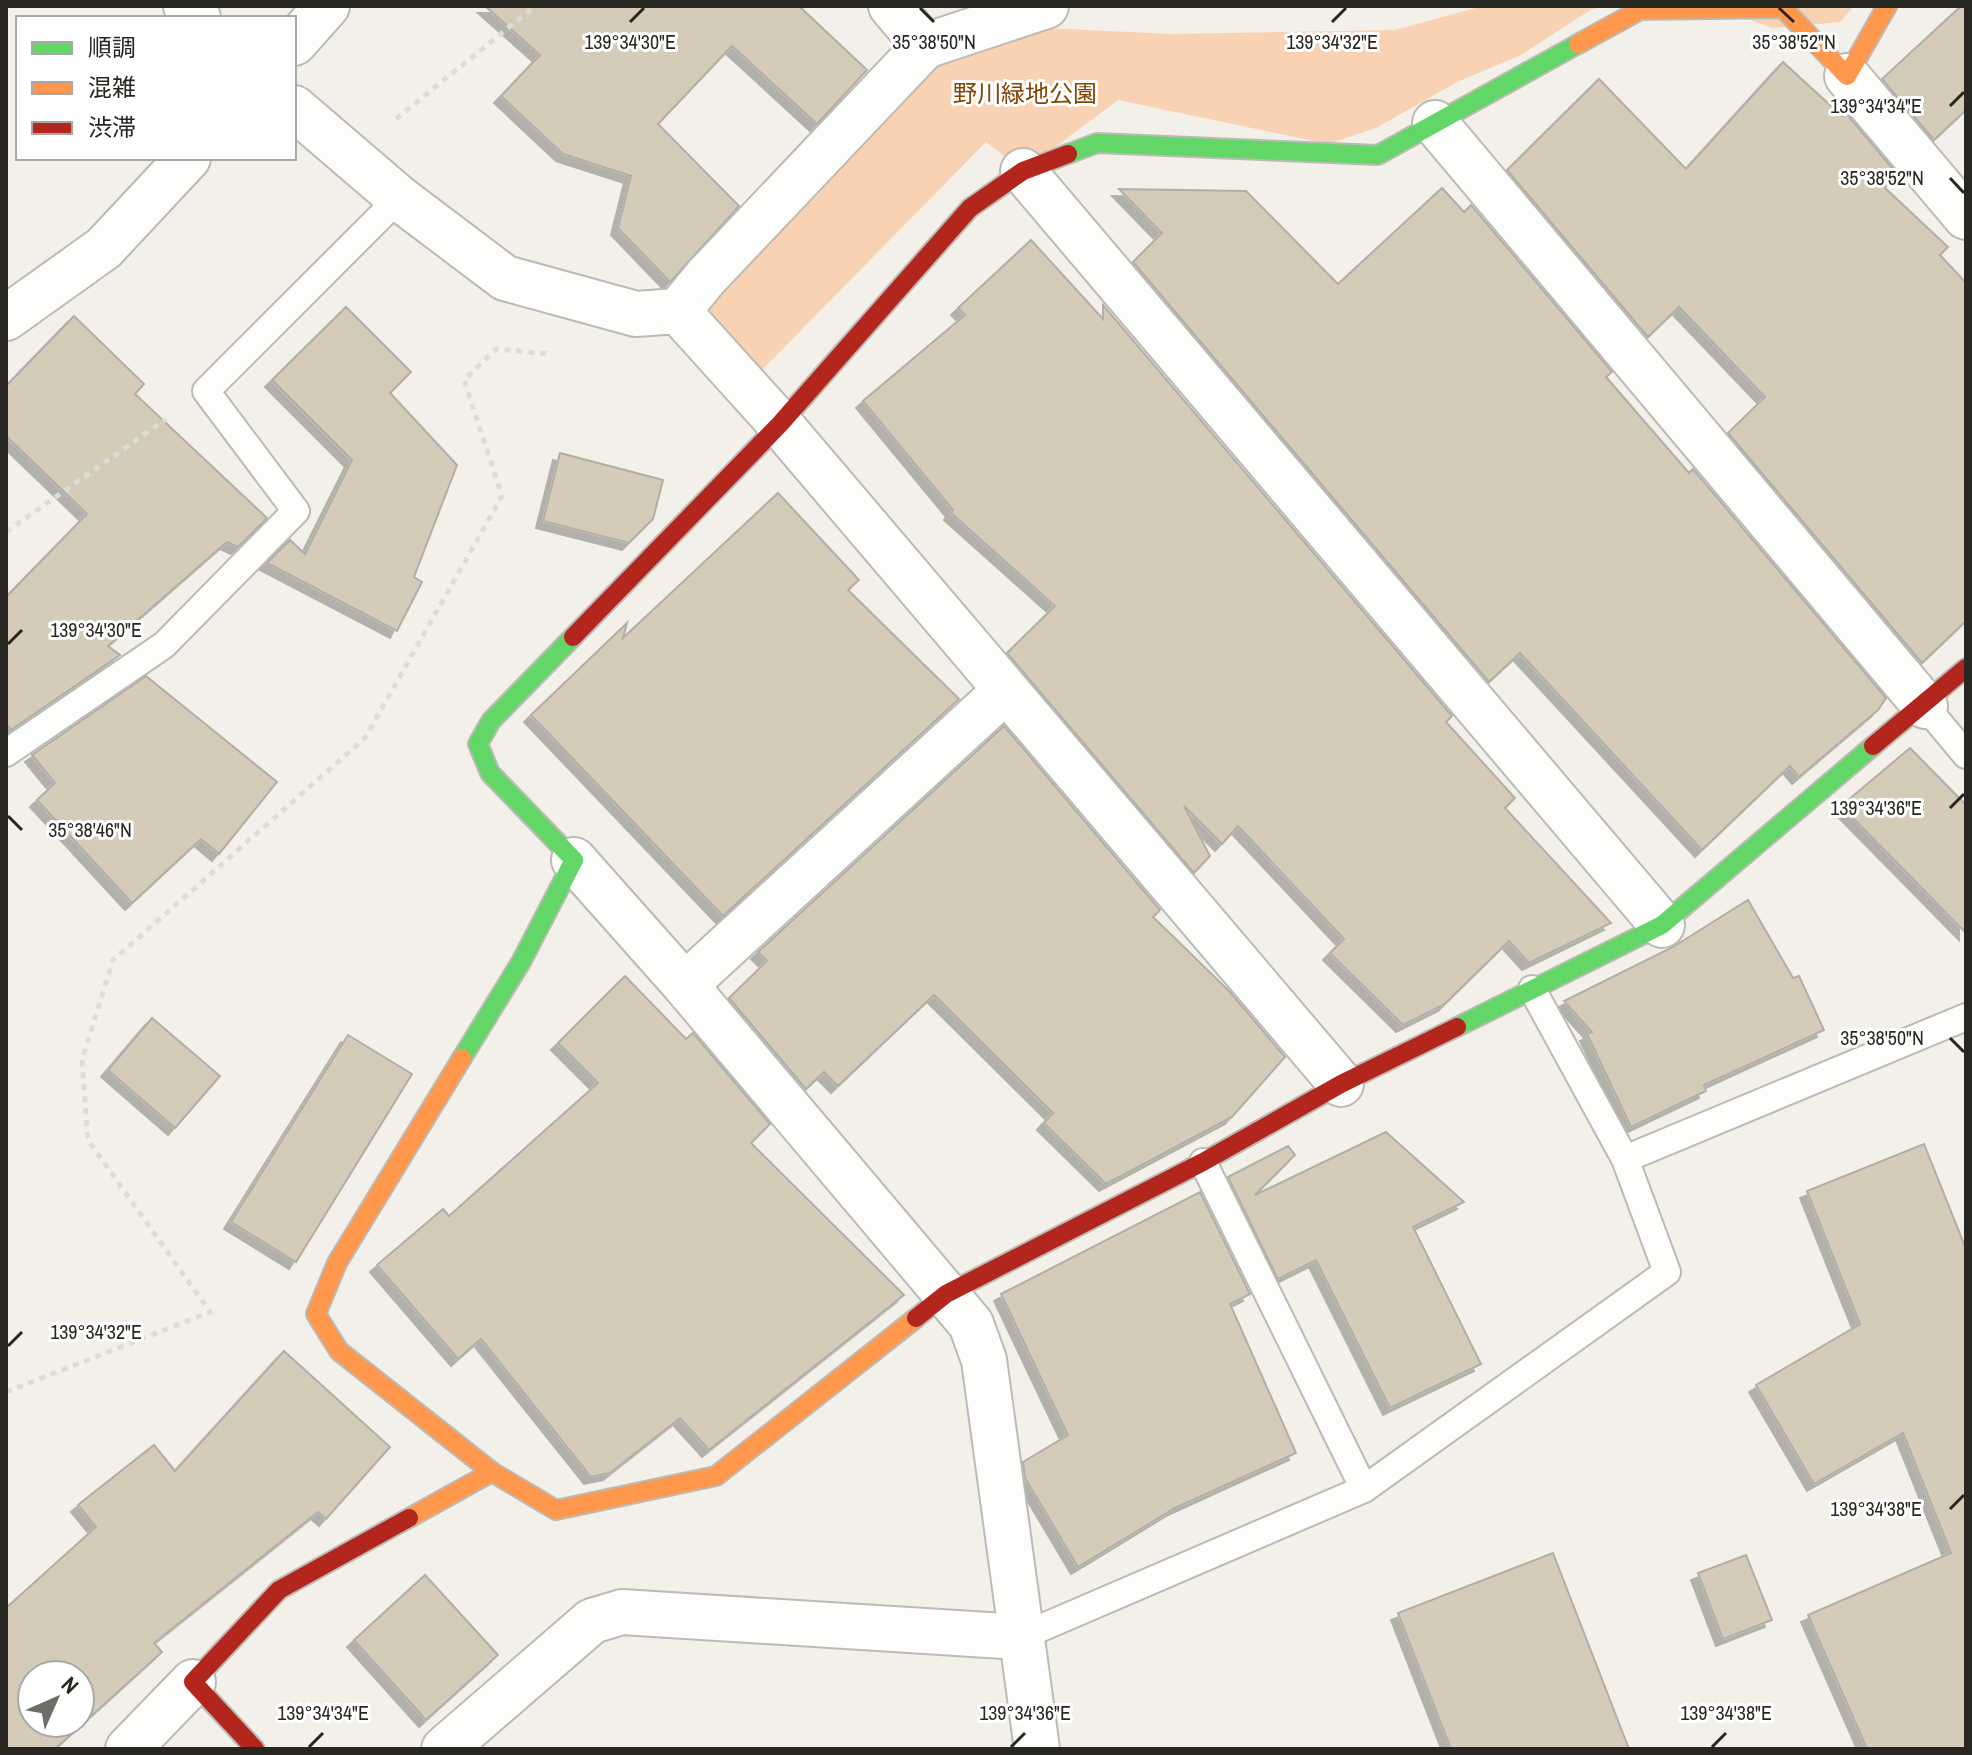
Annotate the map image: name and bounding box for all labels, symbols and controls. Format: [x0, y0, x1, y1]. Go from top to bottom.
legend [16, 16, 296, 160]
text: 139°34'30"E [584, 28, 676, 55]
text: 35°38'50"N [892, 28, 976, 55]
text: 139°34'32"E [1286, 28, 1378, 55]
text: 35°38'52"N [1752, 28, 1836, 55]
text: 順調 [88, 31, 136, 63]
text: 混雑 [88, 71, 136, 103]
park label: 野川緑地公園 [953, 77, 1097, 109]
text: 139°34'34"E [1830, 92, 1922, 119]
text: 渋滞 [88, 111, 136, 143]
text: 35°38'52"N [1840, 164, 1924, 191]
text: 139°34'30"E [50, 616, 142, 643]
text: 139°34'36"E [1830, 794, 1922, 821]
text: 35°38'46"N [48, 816, 132, 843]
text: 35°38'50"N [1840, 1024, 1924, 1051]
text: 139°34'32"E [50, 1318, 142, 1345]
text: 139°34'38"E [1830, 1495, 1922, 1522]
north arrow [16, 1659, 96, 1739]
text: N [55, 1670, 85, 1700]
text: 139°34'34"E [277, 1699, 369, 1726]
text: 139°34'36"E [979, 1699, 1071, 1726]
text: 139°34'38"E [1680, 1699, 1772, 1726]

